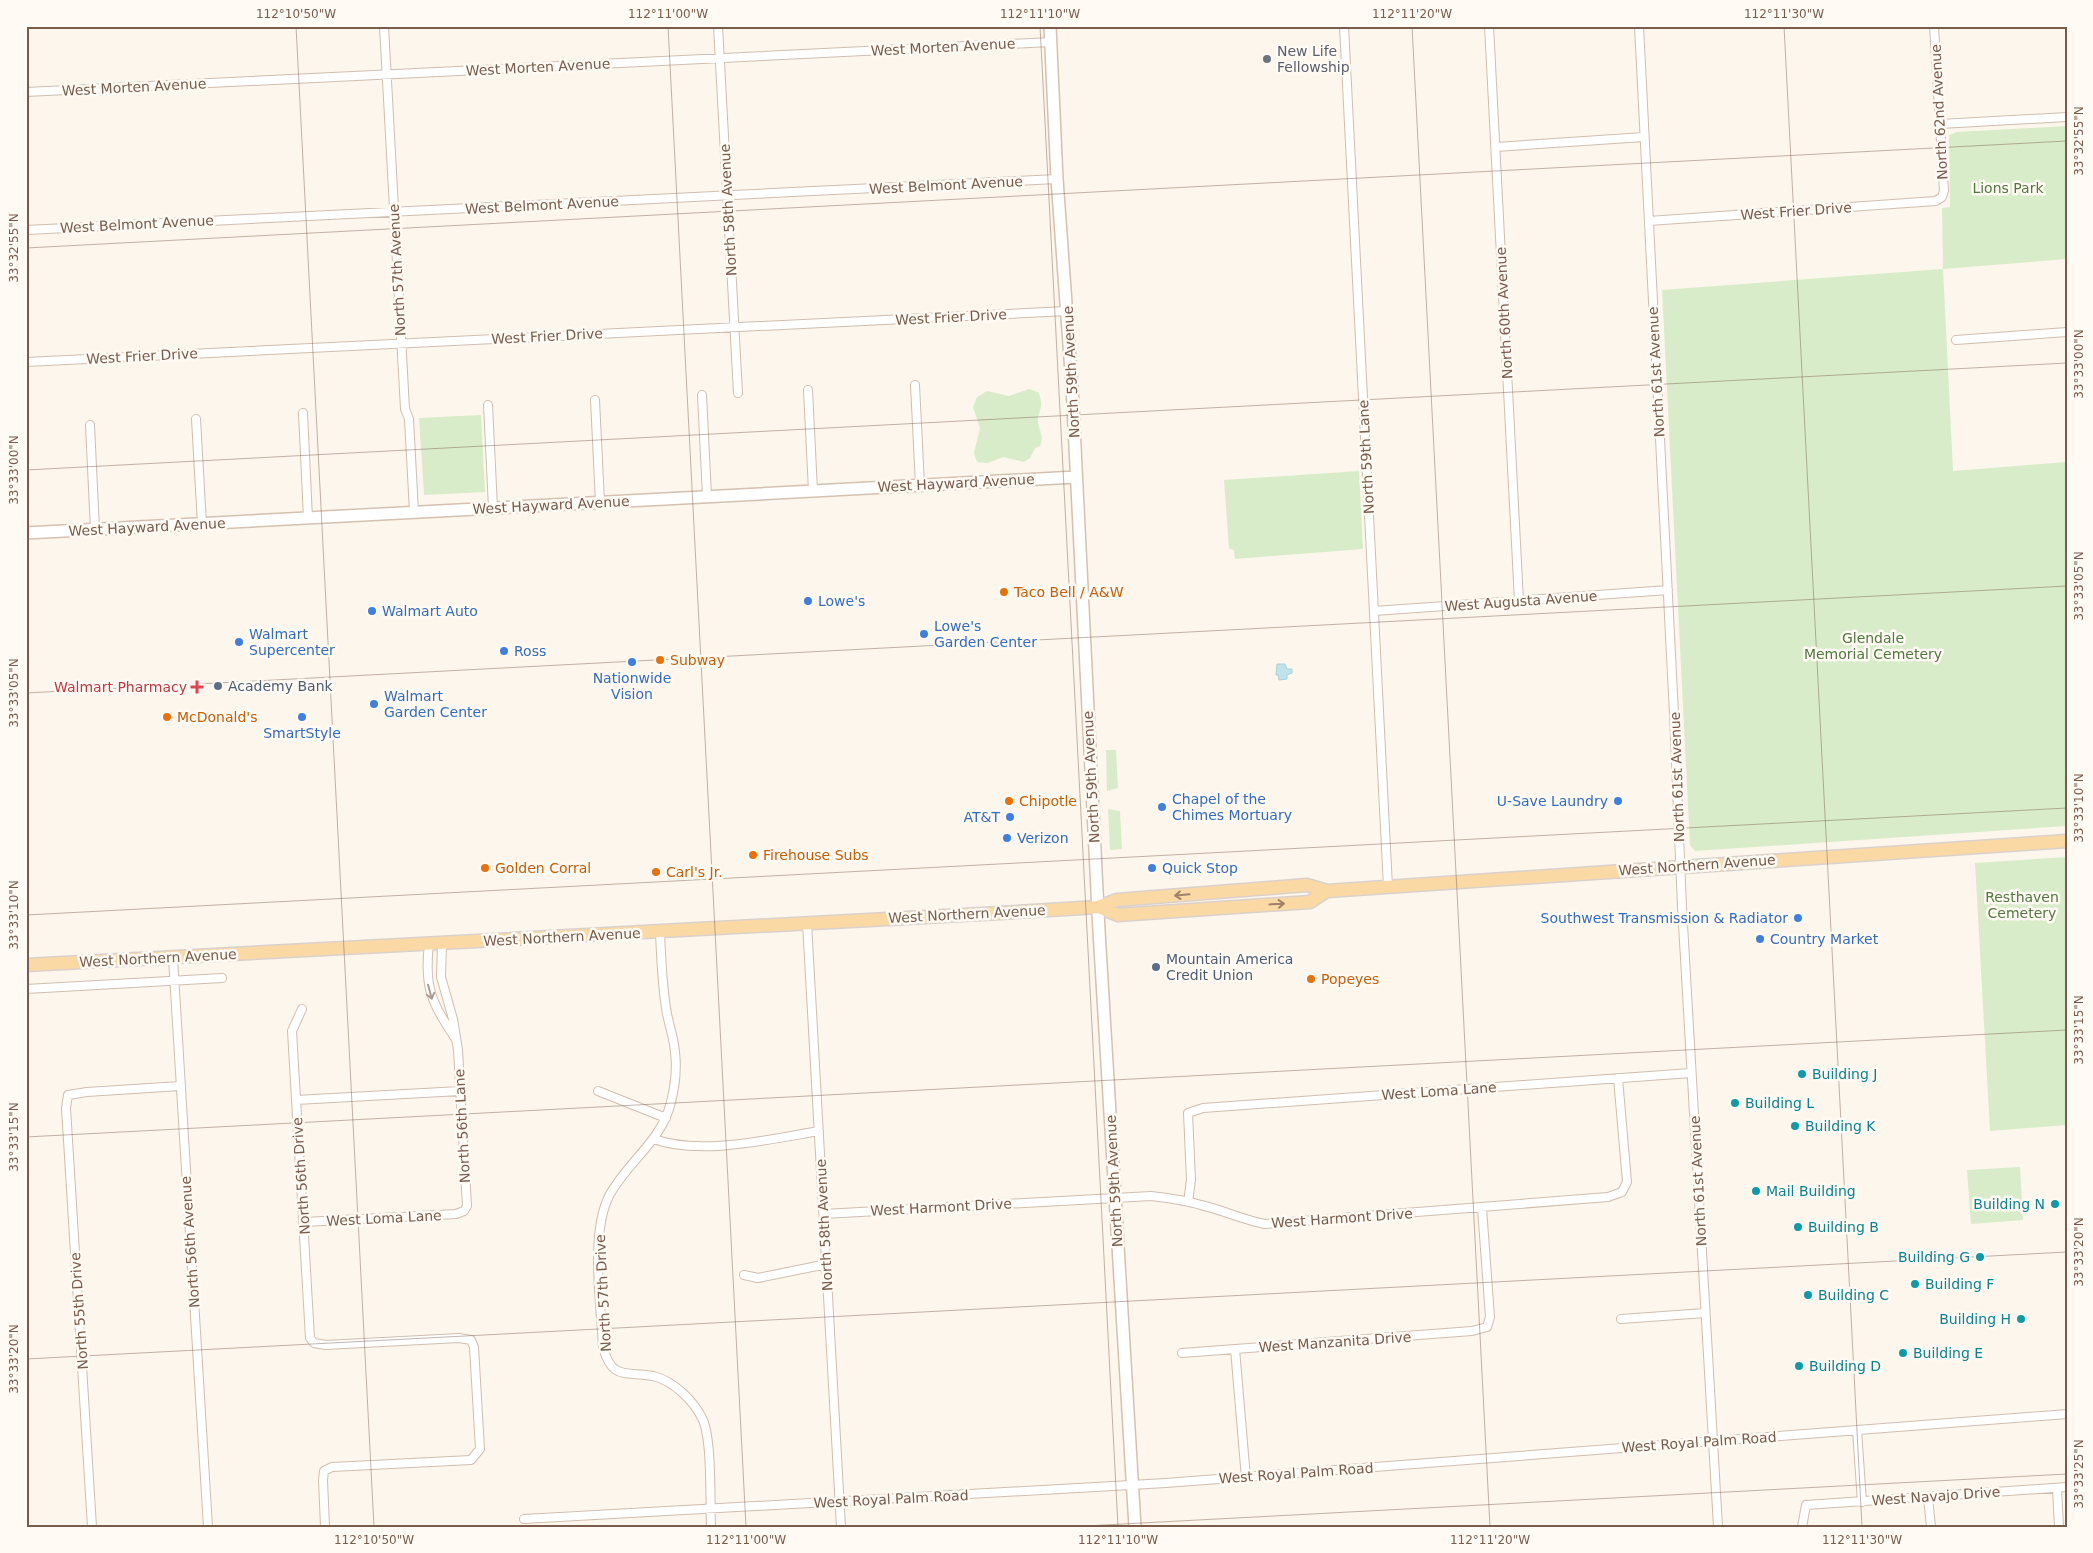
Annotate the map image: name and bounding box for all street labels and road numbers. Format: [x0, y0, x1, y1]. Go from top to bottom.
street label: West Morten Avenue [870, 35, 1016, 59]
street label: North 62nd Avenue [1927, 44, 1951, 180]
street label: West Morten Avenue [465, 55, 611, 79]
street label: West Morten Avenue [61, 75, 207, 99]
street label: North 58th Avenue [717, 144, 739, 276]
street label: West Belmont Avenue [869, 173, 1023, 197]
street label: West Belmont Avenue [465, 193, 619, 217]
street label: West Frier Drive [1740, 199, 1852, 223]
street label: North 57th Avenue [386, 204, 408, 336]
street label: West Belmont Avenue [60, 212, 214, 236]
street label: North 60th Avenue [1493, 247, 1515, 379]
street label: West Frier Drive [895, 306, 1007, 328]
street label: North 59th Avenue [1060, 306, 1082, 438]
street label: North 61st Avenue [1645, 306, 1667, 438]
street label: West Frier Drive [491, 325, 603, 347]
street label: West Frier Drive [86, 345, 198, 367]
street label: North 59th Lane [1355, 400, 1377, 514]
street label: West Hayward Avenue [877, 471, 1035, 495]
street label: West Hayward Avenue [472, 493, 630, 517]
street label: West Hayward Avenue [68, 515, 226, 539]
street label: West Augusta Avenue [1444, 588, 1598, 614]
street label: North 59th Avenue [1080, 711, 1102, 843]
street label: North 61st Avenue [1667, 711, 1687, 843]
street label: West Northern Avenue [1618, 852, 1776, 878]
street label: West Northern Avenue [888, 902, 1046, 926]
street label: West Northern Avenue [483, 925, 641, 949]
street label: West Northern Avenue [79, 946, 237, 970]
street label: North 56th Lane [451, 1069, 473, 1183]
street label: West Loma Lane [1381, 1079, 1497, 1103]
street label: North 59th Avenue [1103, 1115, 1125, 1247]
street label: North 61st Avenue [1687, 1115, 1709, 1247]
street label: North 56th Drive [289, 1117, 313, 1235]
street label: North 58th Avenue [813, 1159, 835, 1291]
street label: North 56th Avenue [177, 1175, 203, 1309]
street label: West Harmont Drive [870, 1195, 1012, 1219]
street label: West Harmont Drive [1271, 1205, 1413, 1231]
street label: West Loma Lane [326, 1207, 442, 1229]
street label: North 57th Drive [592, 1234, 614, 1352]
street label: North 55th Drive [67, 1252, 91, 1370]
street label: West Manzanita Drive [1258, 1329, 1412, 1355]
street label: West Royal Palm Road [1621, 1429, 1777, 1455]
street label: West Royal Palm Road [1218, 1460, 1374, 1486]
street label: West Navajo Drive [1871, 1484, 2001, 1508]
street label: West Royal Palm Road [813, 1487, 969, 1511]

